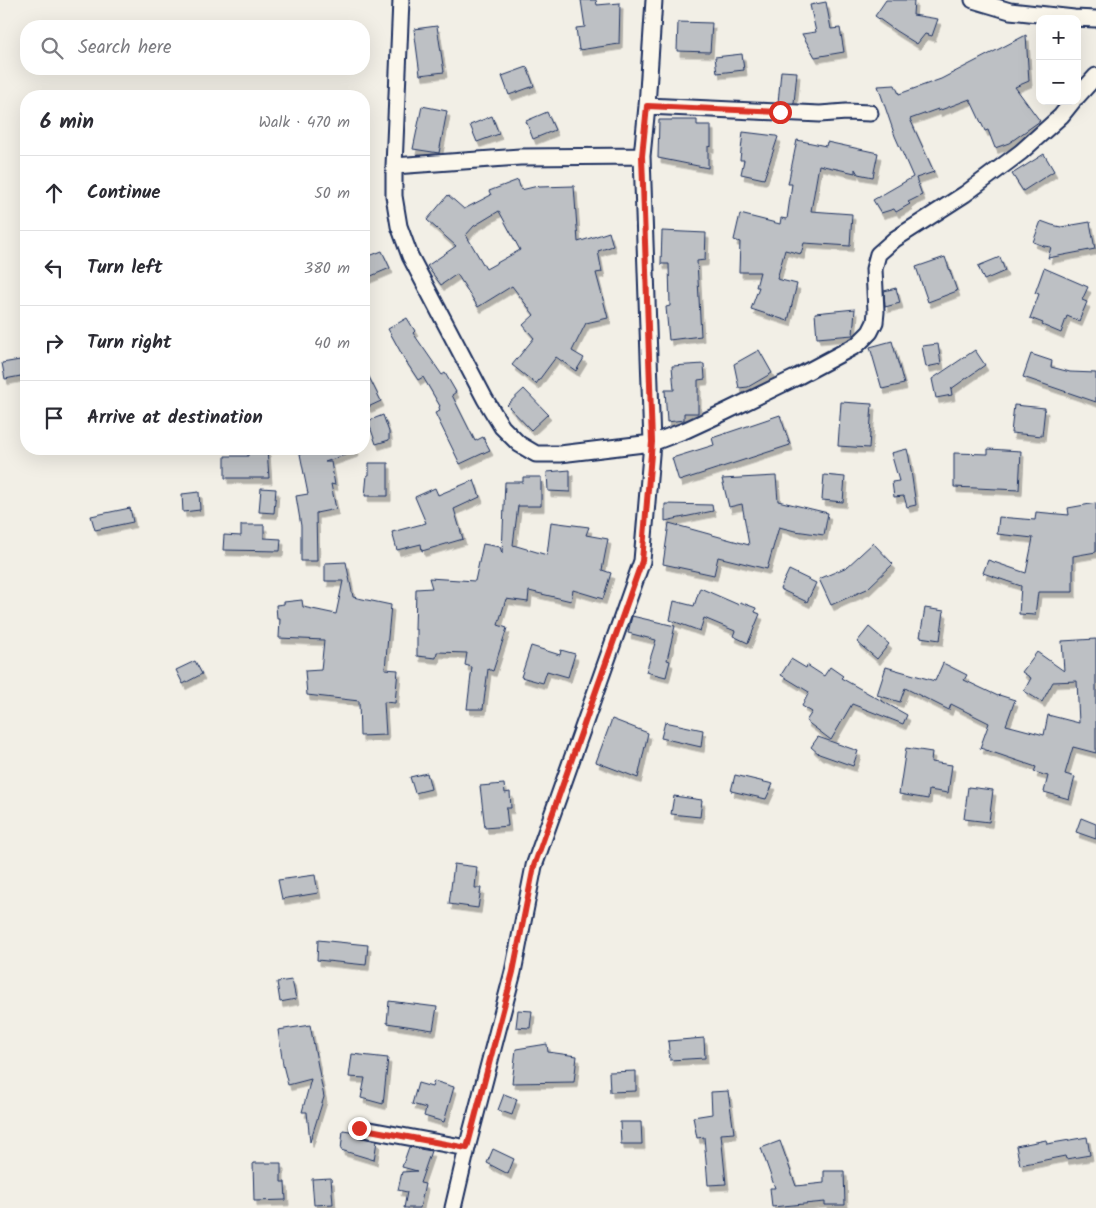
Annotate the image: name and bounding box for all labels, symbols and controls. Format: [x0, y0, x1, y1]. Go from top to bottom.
map controls [1036, 15, 1081, 105]
button: + [1036, 15, 1081, 60]
search box [20, 20, 370, 75]
text: Search here [78, 33, 172, 63]
icon: search [38, 34, 66, 62]
button: − [1036, 60, 1081, 105]
route start [769, 101, 792, 124]
text: 6 min [40, 106, 94, 139]
text: Walk · 470 m [259, 110, 350, 135]
text: Continue [87, 178, 160, 208]
icon: ahead [40, 179, 68, 207]
text: 50 m [314, 181, 350, 206]
text: Turn left [87, 253, 162, 283]
icon: left [40, 254, 68, 282]
text: 380 m [304, 256, 350, 281]
text: Turn right [87, 328, 172, 358]
icon: right [40, 329, 68, 357]
text: 40 m [314, 331, 350, 356]
text: Arrive at destination [87, 403, 263, 433]
icon: arrive [40, 404, 68, 432]
route end [348, 1117, 371, 1140]

